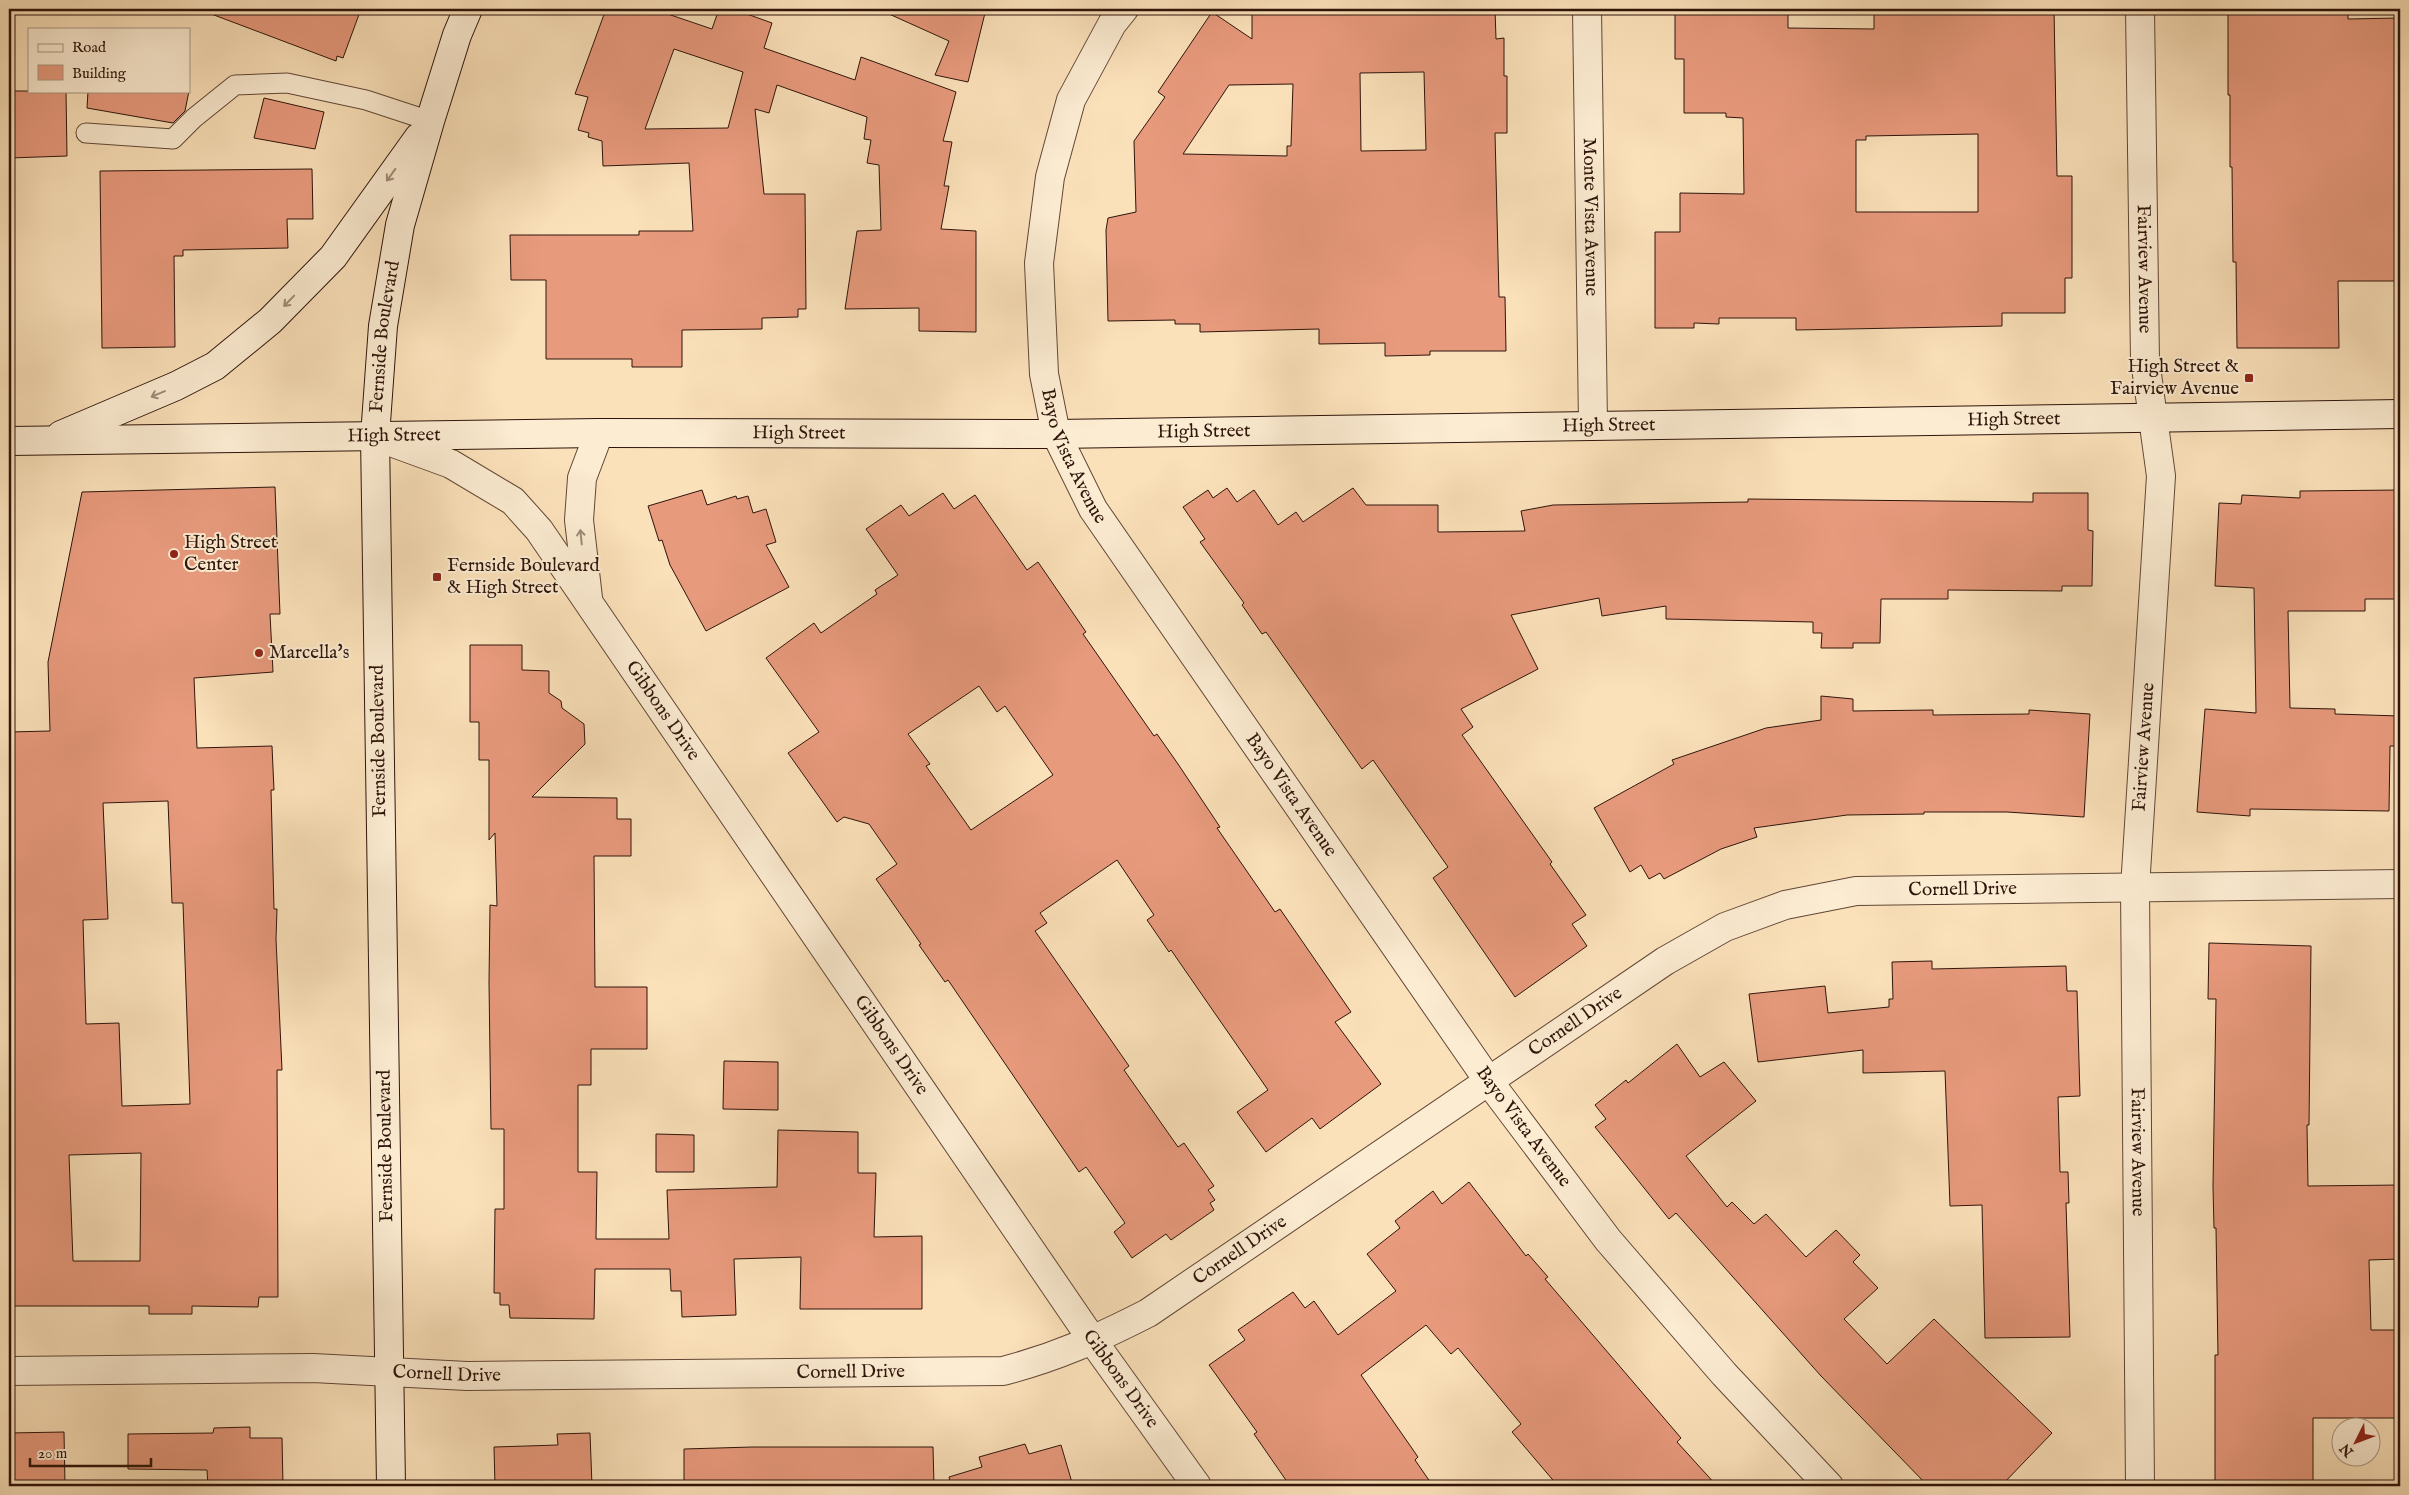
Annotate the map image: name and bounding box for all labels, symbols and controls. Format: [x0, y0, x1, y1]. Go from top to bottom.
legend [28, 28, 190, 92]
text: Road [72, 38, 107, 57]
text: Building [72, 64, 127, 83]
street label: Monte Vista Avenue [1577, 138, 1603, 297]
one-way arrow [386, 168, 396, 182]
street label: Fairview Avenue [2131, 204, 2157, 334]
street label: Fernside Boulevard [365, 258, 406, 413]
one-way arrow [283, 295, 295, 308]
place label: High Street & Fairview Avenue [2110, 355, 2239, 401]
marker: High Street & Fairview Avenue [2243, 372, 2255, 384]
street label: Bayo Vista Avenue [1035, 387, 1112, 529]
one-way arrow [151, 390, 166, 400]
street label: High Street [1967, 407, 2061, 432]
street label: High Street [1562, 413, 1656, 438]
street label: High Street [1157, 419, 1251, 444]
street label: High Street [752, 421, 846, 446]
street label: High Street [347, 423, 441, 448]
one-way arrow [576, 529, 586, 545]
place label: High Street Center [184, 531, 278, 577]
marker: High Street Center [168, 548, 180, 560]
place label: Fernside Boulevard & High Street [447, 554, 600, 600]
marker: Fernside Boulevard & High Street [431, 571, 443, 583]
place label: Marcella's [269, 641, 349, 665]
marker: Marcella's [253, 647, 265, 659]
street label: Gibbons Drive [620, 656, 705, 766]
street label: Fernside Boulevard [366, 664, 392, 817]
street label: Fairview Avenue [2128, 682, 2160, 812]
street label: Bayo Vista Avenue [1240, 729, 1342, 862]
street label: Cornell Drive [1908, 877, 2017, 902]
street label: Cornell Drive [1524, 981, 1627, 1062]
street label: Gibbons Drive [848, 991, 934, 1100]
street label: Bayo Vista Avenue [1470, 1062, 1576, 1192]
street label: Fernside Boulevard [373, 1069, 399, 1222]
street label: Fairview Avenue [2125, 1087, 2150, 1217]
street label: Cornell Drive [1188, 1210, 1292, 1291]
street label: Gibbons Drive [1077, 1325, 1164, 1433]
street label: Cornell Drive [392, 1360, 501, 1388]
street label: Cornell Drive [796, 1360, 905, 1385]
north arrow [2332, 1418, 2382, 1468]
scale bar [30, 1435, 151, 1467]
text: N [2336, 1440, 2358, 1461]
text: 20 m [38, 1444, 68, 1463]

